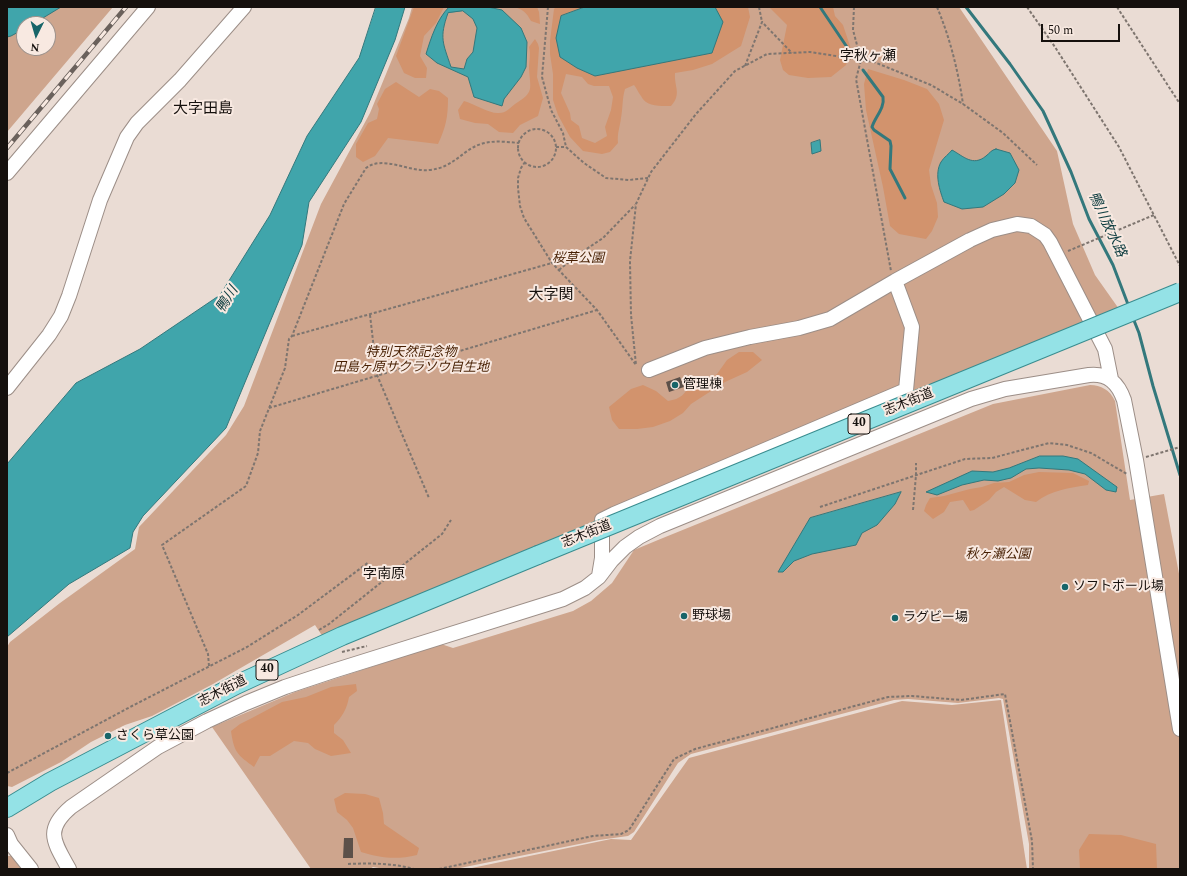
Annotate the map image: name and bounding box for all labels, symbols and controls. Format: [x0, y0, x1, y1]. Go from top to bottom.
north arrow [16, 16, 56, 56]
scale bar [1043, 16, 1122, 42]
text: 50 m [1048, 21, 1073, 40]
text: N [30, 39, 40, 56]
district label: 字秋ヶ瀬 [840, 49, 896, 65]
district label: 大字田島 [173, 101, 233, 119]
water label: 鴨川放水路 [1084, 190, 1128, 260]
park label: 桜草公園 [552, 251, 604, 267]
water label: 鴨川 [213, 284, 243, 316]
district label: 大字関 [529, 287, 573, 305]
park label: 特別天然記念物 田島ヶ原サクラソウ自生地 [333, 345, 489, 376]
place label: 管理棟 [683, 377, 722, 393]
marker: 管理棟 [670, 380, 680, 390]
street label: 志木街道 [882, 386, 936, 420]
road number: 40 [848, 414, 870, 434]
street label: 志木街道 [560, 518, 614, 552]
park label: 秋ヶ瀬公園 [966, 547, 1030, 563]
district label: 字南原 [363, 567, 405, 583]
place label: ソフトボール場 [1073, 579, 1164, 595]
marker: ソフトボール場 [1060, 582, 1070, 592]
place label: 野球場 [692, 608, 731, 624]
place label: ラグビー場 [903, 610, 968, 626]
marker: 野球場 [679, 611, 689, 621]
marker: ラグビー場 [890, 613, 900, 623]
road number: 40 [256, 660, 278, 680]
street label: 志木街道 [196, 673, 250, 711]
place label: さくら草公園 [116, 728, 194, 744]
marker: さくら草公園 [103, 731, 113, 741]

